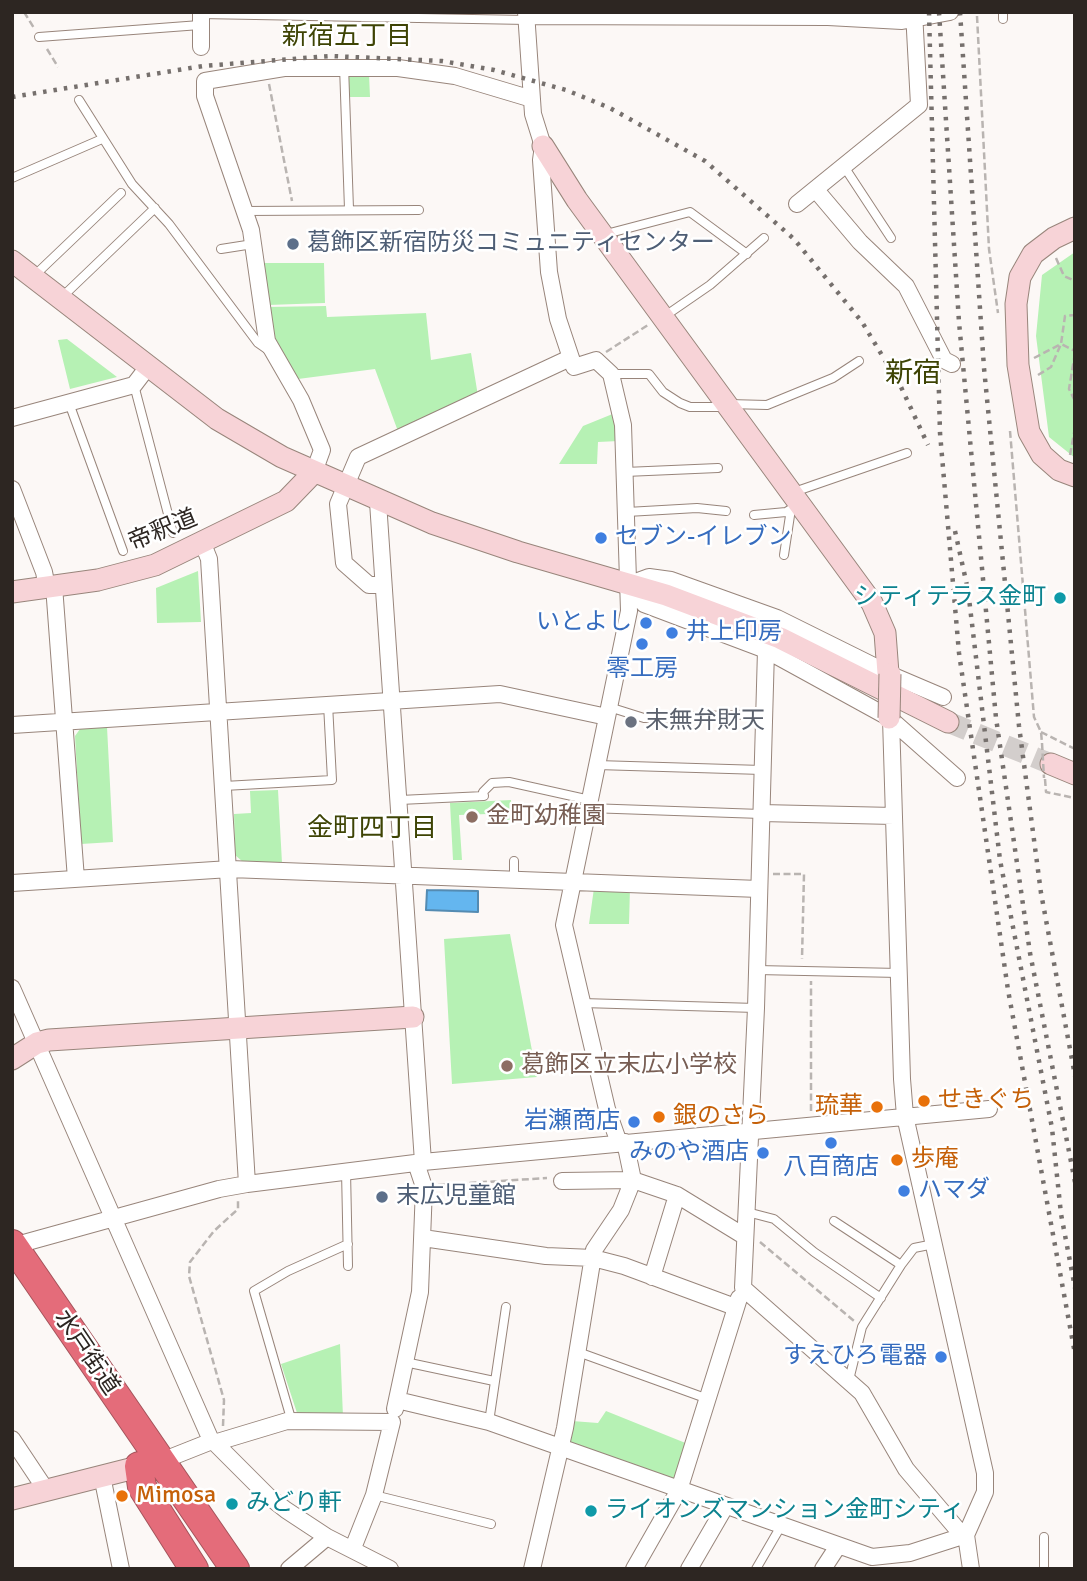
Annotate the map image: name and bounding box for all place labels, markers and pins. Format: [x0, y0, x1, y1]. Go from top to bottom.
place label: 葛飾区新宿防災コミュニティセンター [307, 230, 715, 258]
marker: 葛飾区新宿防災コミュニティセンター [285, 236, 301, 252]
place label: セブン-イレブン [615, 524, 791, 552]
marker: セブン-イレブン [593, 530, 609, 546]
place label: シティテラス金町 [854, 584, 1046, 612]
marker: シティテラス金町 [1052, 590, 1068, 606]
place label: いとよし [536, 609, 632, 637]
marker: いとよし [638, 615, 654, 631]
place label: 井上印房 [686, 619, 782, 647]
marker: 井上印房 [664, 625, 680, 641]
marker: 零工房 [634, 636, 650, 652]
place label: 零工房 [606, 656, 678, 684]
place label: 末無弁財天 [645, 708, 765, 736]
marker: 末無弁財天 [623, 714, 639, 730]
place label: 金町幼稚園 [486, 803, 606, 831]
marker: 金町幼稚園 [464, 809, 480, 825]
place label: 葛飾区立末広小学校 [521, 1052, 737, 1080]
marker: 葛飾区立末広小学校 [499, 1058, 515, 1074]
place label: せきぐち [938, 1087, 1034, 1115]
place label: 琉華 [815, 1093, 863, 1121]
marker: せきぐち [916, 1093, 932, 1109]
marker: 琉華 [869, 1099, 885, 1115]
place label: 銀のさら [673, 1103, 769, 1131]
place label: 岩瀬商店 [524, 1108, 620, 1136]
marker: 銀のさら [651, 1109, 667, 1125]
marker: 岩瀬商店 [626, 1114, 642, 1130]
marker: 八百商店 [823, 1135, 839, 1151]
place label: みのや酒店 [629, 1139, 749, 1167]
marker: みのや酒店 [755, 1145, 771, 1161]
place label: 歩庵 [911, 1146, 959, 1174]
marker: 歩庵 [889, 1152, 905, 1168]
place label: 八百商店 [783, 1154, 879, 1182]
place label: ハマダ [918, 1177, 990, 1205]
place label: 末広児童館 [396, 1183, 516, 1211]
marker: ハマダ [896, 1183, 912, 1199]
marker: 末広児童館 [374, 1189, 390, 1205]
place label: すえひろ電器 [783, 1343, 927, 1371]
marker: すえひろ電器 [933, 1349, 949, 1365]
place label: Mimosa [136, 1482, 216, 1510]
marker: Mimosa [114, 1488, 130, 1504]
place label: みどり軒 [246, 1490, 342, 1518]
marker: みどり軒 [224, 1496, 240, 1512]
place label: ライオンズマンション金町シティ [605, 1497, 965, 1525]
marker: ライオンズマンション金町シティ [583, 1503, 599, 1519]

